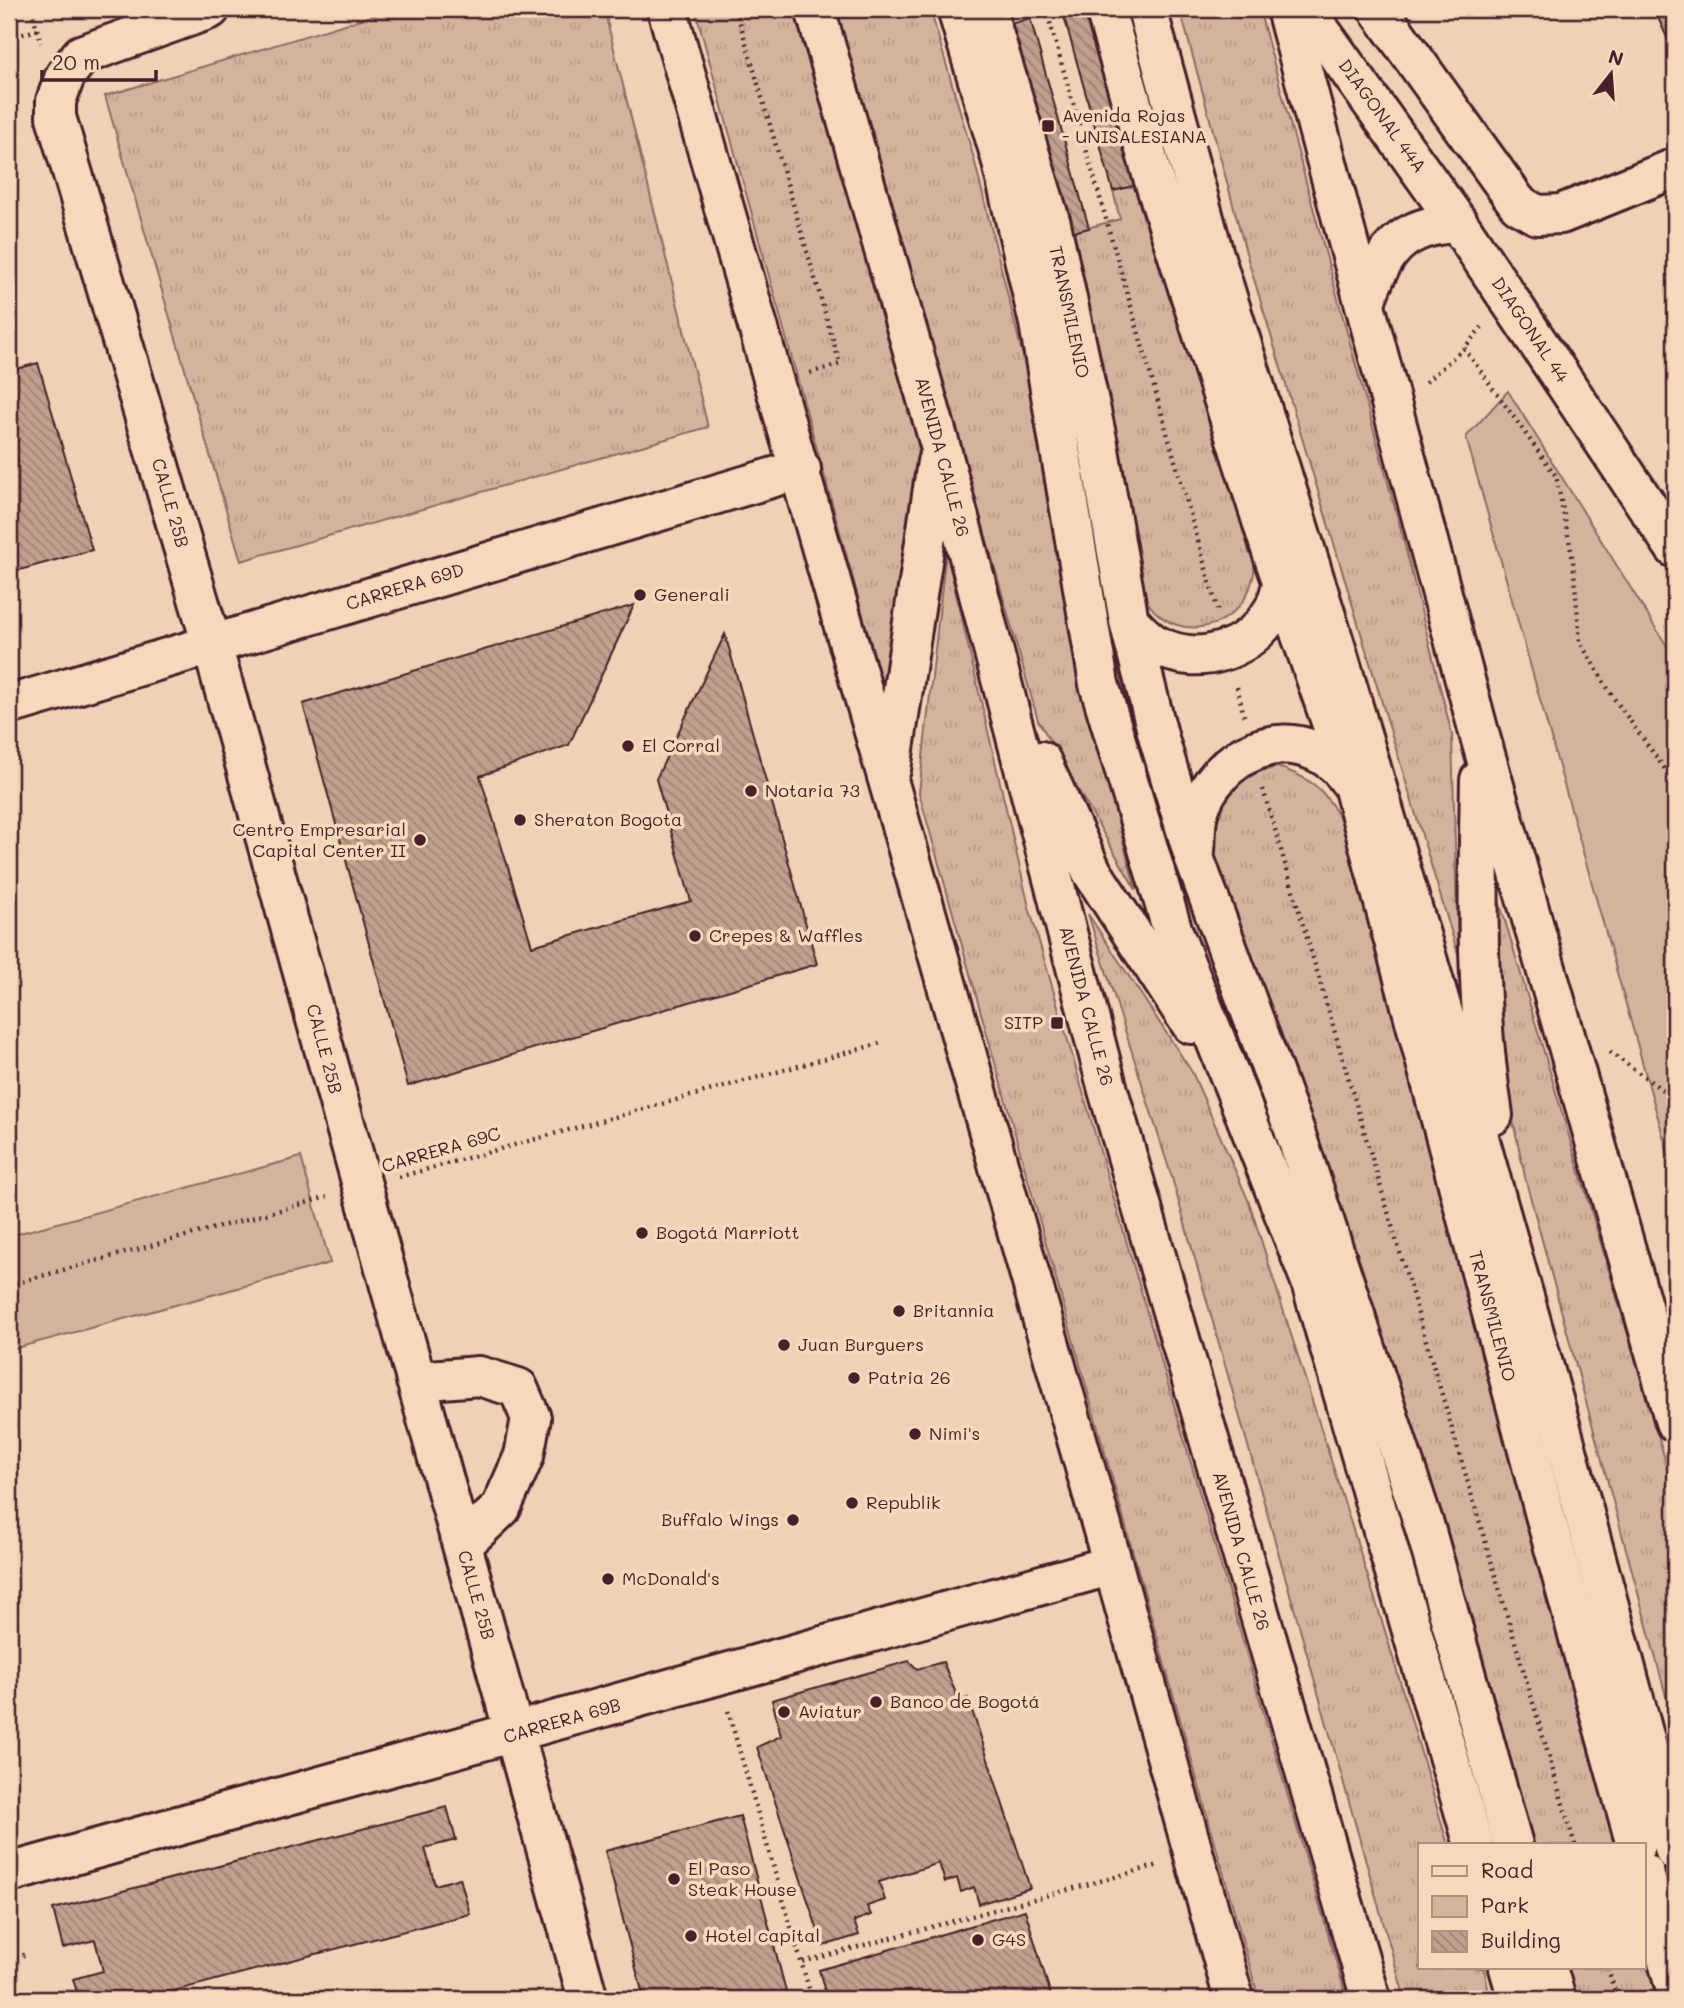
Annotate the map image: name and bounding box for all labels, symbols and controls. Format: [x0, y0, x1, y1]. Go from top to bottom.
scale bar [42, 38, 156, 82]
north arrow [1576, 38, 1646, 108]
text: N [1606, 43, 1627, 71]
text: 20 m [52, 48, 100, 75]
street label: DIAGONAL 44A [1333, 54, 1432, 177]
place label: Avenida Rojas - UNISALESIANA [1062, 103, 1207, 148]
marker: Avenida Rojas - UNISALESIANA [1040, 118, 1056, 134]
street label: TRANSMILENIO [1044, 243, 1096, 380]
street label: DIAGONAL 44 [1487, 272, 1575, 387]
street label: AVENIDA CALLE 26 [910, 374, 976, 539]
street label: CALLE 25B [147, 455, 195, 550]
street label: CARRERA 69D [343, 557, 467, 615]
place label: Generali [654, 582, 730, 606]
marker: Generali [632, 587, 648, 603]
place label: El Corral [642, 733, 720, 757]
marker: El Corral [620, 738, 636, 754]
place label: Notaria 73 [765, 778, 860, 802]
marker: Notaria 73 [743, 783, 759, 799]
place label: Sheraton Bogota [534, 807, 682, 831]
marker: Sheraton Bogota [512, 812, 528, 828]
place label: Centro Empresarial Capital Center II [232, 817, 406, 862]
marker: Centro Empresarial Capital Center II [412, 832, 428, 848]
place label: Crepes & Waffles [709, 923, 863, 947]
street label: AVENIDA CALLE 26 [1054, 923, 1120, 1088]
marker: Crepes & Waffles [687, 928, 703, 944]
street label: CALLE 25B [301, 1001, 348, 1096]
place label: SITP [1004, 1010, 1043, 1034]
marker: SITP [1049, 1015, 1065, 1031]
street label: CARRERA 69C [378, 1121, 503, 1178]
place label: Bogotá Marriott [656, 1220, 800, 1244]
marker: Bogotá Marriott [634, 1225, 650, 1241]
street label: TRANSMILENIO [1464, 1247, 1522, 1384]
place label: Britannia [913, 1298, 995, 1322]
marker: Britannia [891, 1303, 907, 1319]
place label: Juan Burguers [798, 1332, 924, 1356]
marker: Juan Burguers [776, 1337, 792, 1353]
place label: Patria 26 [868, 1365, 951, 1389]
marker: Patria 26 [846, 1370, 862, 1386]
place label: Nimi's [929, 1421, 980, 1445]
marker: Nimi's [907, 1426, 923, 1442]
street label: AVENIDA CALLE 26 [1208, 1468, 1276, 1633]
place label: Republik [866, 1490, 941, 1514]
marker: Republik [844, 1495, 860, 1511]
place label: Buffalo Wings [661, 1507, 779, 1531]
marker: Buffalo Wings [785, 1512, 801, 1528]
street label: CALLE 25B [453, 1547, 501, 1642]
place label: McDonald's [622, 1566, 720, 1590]
marker: McDonald's [600, 1571, 616, 1587]
place label: Banco de Bogotá [890, 1689, 1040, 1713]
street label: CARRERA 69B [500, 1692, 623, 1748]
marker: Banco de Bogotá [868, 1694, 884, 1710]
place label: Aviatur [798, 1699, 862, 1723]
marker: Aviatur [776, 1704, 792, 1720]
legend [1418, 1843, 1646, 1969]
place label: El Paso Steak House [688, 1856, 797, 1901]
text: Road [1481, 1856, 1533, 1883]
marker: El Paso Steak House [666, 1871, 682, 1887]
text: Park [1481, 1891, 1529, 1918]
place label: Hotel capital [705, 1923, 820, 1947]
text: Building [1481, 1926, 1561, 1953]
place label: G4S [992, 1927, 1026, 1951]
marker: Hotel capital [683, 1928, 699, 1944]
marker: G4S [970, 1932, 986, 1948]

